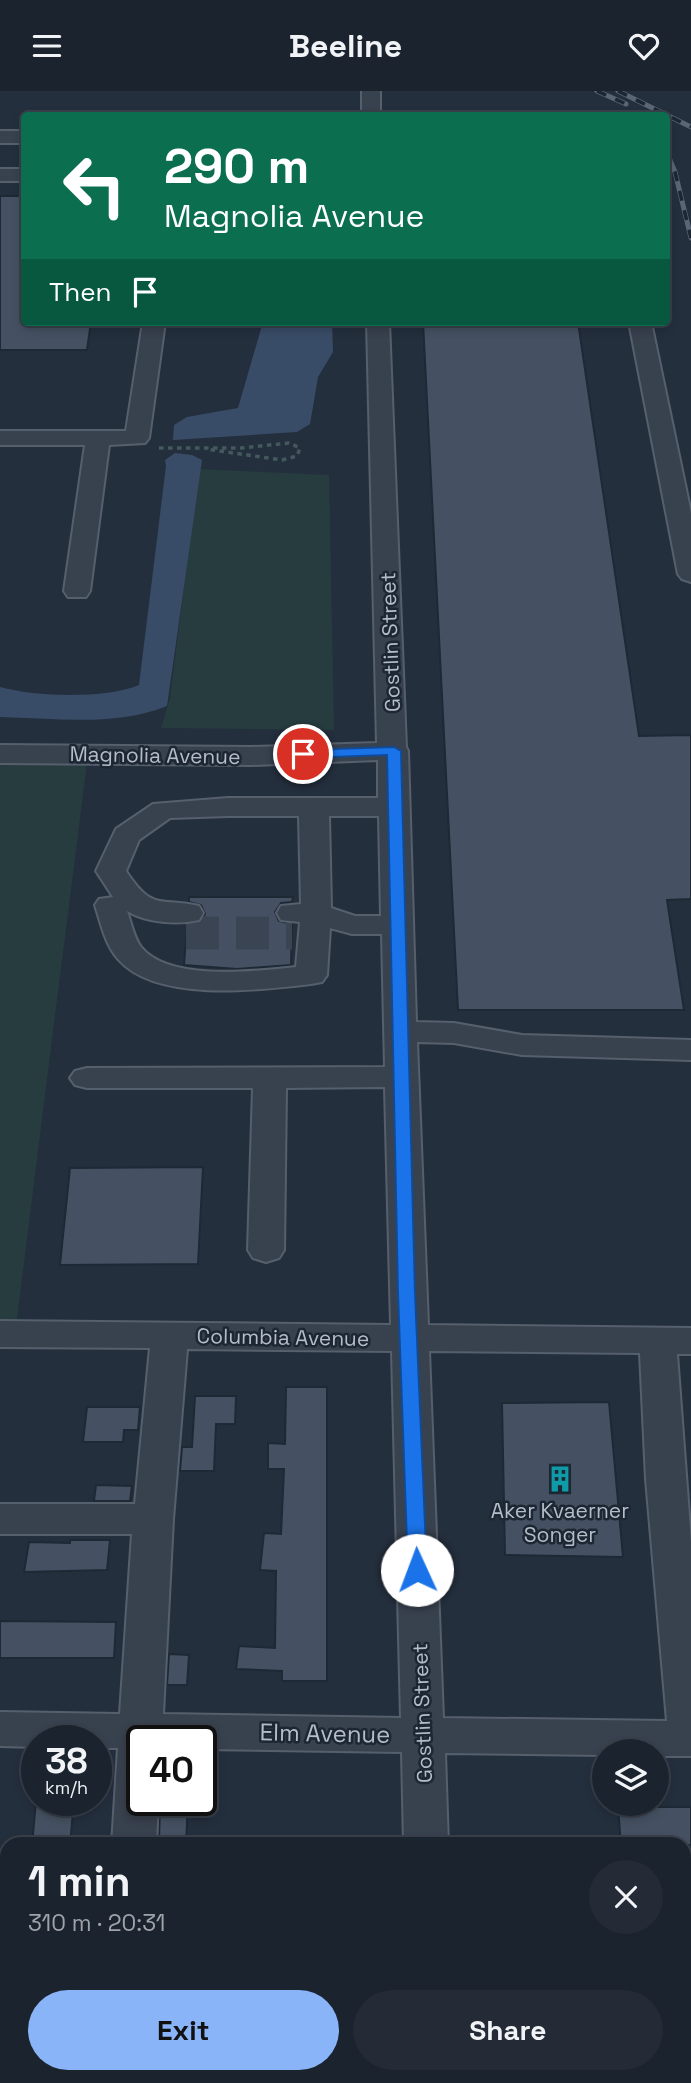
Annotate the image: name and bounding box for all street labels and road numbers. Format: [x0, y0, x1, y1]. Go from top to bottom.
street label: Gostlin Street [374, 572, 406, 712]
street label: Magnolia Avenue [69, 740, 241, 770]
street label: Columbia Avenue [197, 1322, 369, 1352]
street label: Gostlin Street [406, 1643, 438, 1783]
street label: Elm Avenue [259, 1716, 391, 1750]

